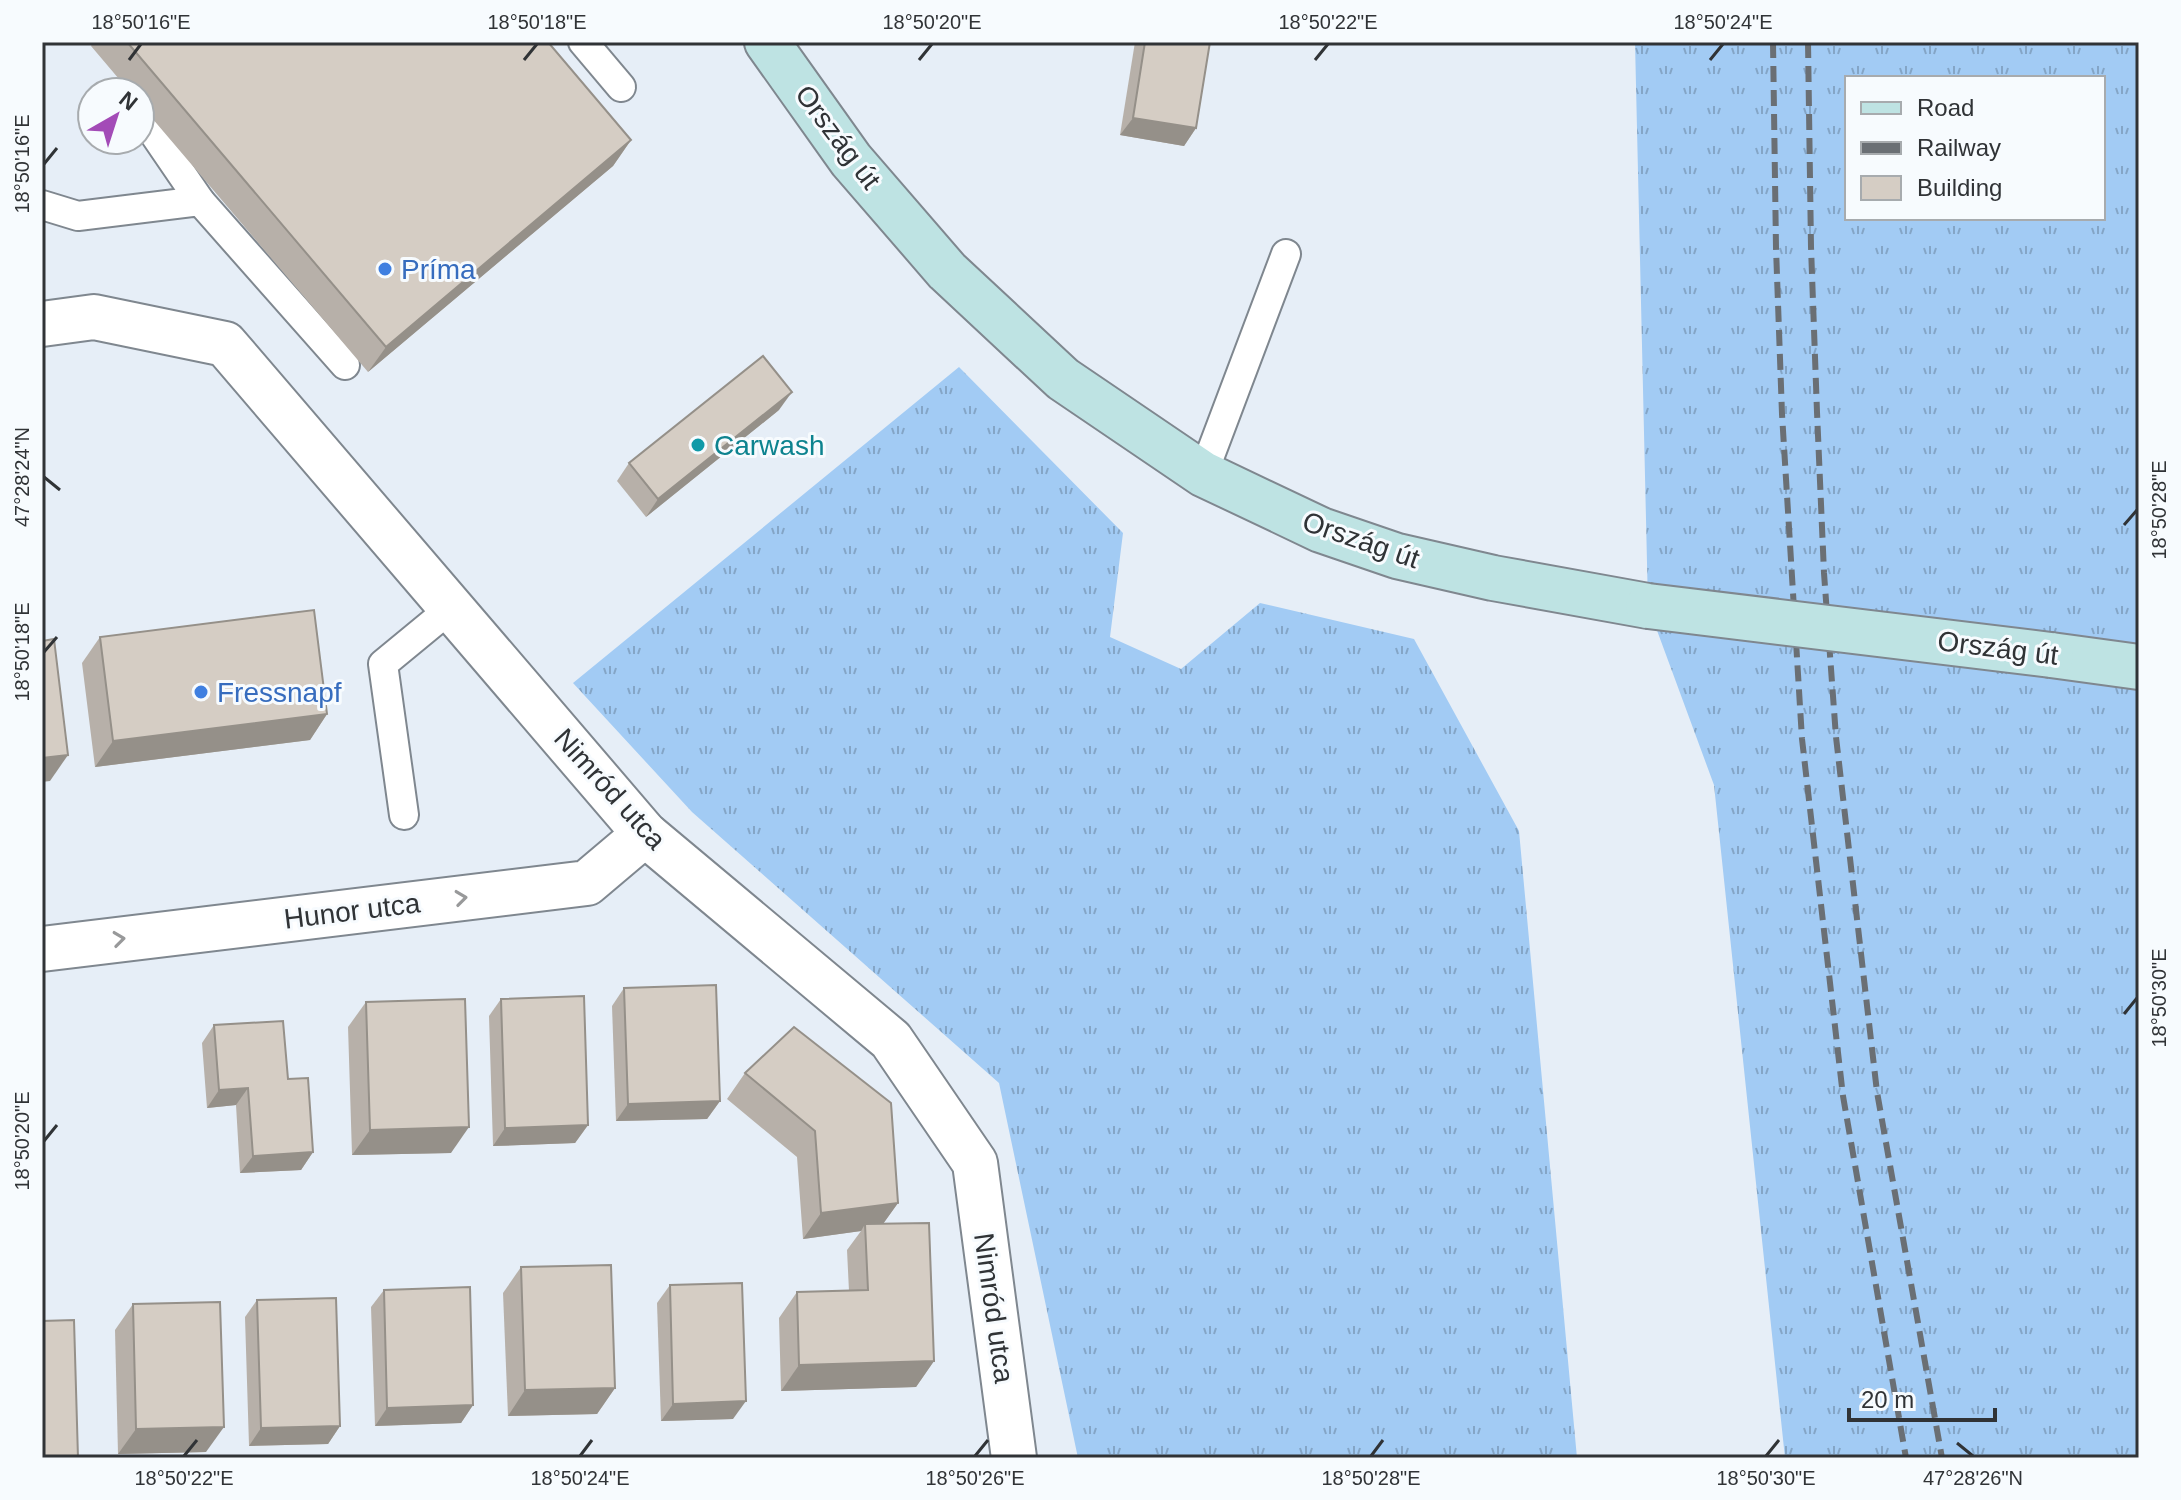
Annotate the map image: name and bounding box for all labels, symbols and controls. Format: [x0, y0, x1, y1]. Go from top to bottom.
text: 18°50'16"E [92, 11, 191, 33]
text: 18°50'18"E [488, 11, 587, 33]
text: 18°50'20"E [883, 11, 982, 33]
text: 18°50'22"E [1279, 11, 1378, 33]
text: 18°50'24"E [1674, 11, 1773, 33]
north arrow [76, 76, 156, 156]
legend [1845, 76, 2105, 220]
street label: Ország út [789, 79, 887, 195]
text: N [114, 86, 142, 116]
text: Road [1917, 94, 1974, 121]
text: 18°50'16"E [11, 115, 33, 214]
text: Railway [1917, 134, 2001, 161]
text: Building [1917, 174, 2002, 201]
place label: Príma [401, 254, 476, 285]
marker: Príma [376, 260, 394, 278]
text: 47°28'24"N [11, 427, 33, 527]
place label: Carwash [714, 430, 824, 461]
marker: Carwash [689, 436, 707, 454]
text: 18°50'28"E [2148, 461, 2170, 560]
street label: Ország út [1299, 506, 1424, 574]
text: 18°50'18"E [11, 603, 33, 702]
street label: Ország út [1936, 625, 2060, 671]
place label: Fressnapf [217, 677, 342, 708]
marker: Fressnapf [192, 683, 210, 701]
street label: Nimród utca [548, 723, 672, 856]
street label: Hunor utca [282, 887, 422, 935]
one-way arrow [454, 890, 468, 907]
one-way arrow [113, 931, 126, 948]
text: 18°50'30"E [2148, 949, 2170, 1048]
text: 18°50'20"E [11, 1092, 33, 1191]
street label: Nimród utca [968, 1231, 1020, 1385]
scale bar [1849, 1372, 1995, 1422]
text: 20 m [1861, 1386, 1914, 1413]
text: 18°50'22"E [135, 1467, 234, 1489]
text: 18°50'24"E [531, 1467, 630, 1489]
text: 18°50'26"E [926, 1467, 1025, 1489]
text: 18°50'28"E [1322, 1467, 1421, 1489]
text: 18°50'30"E [1717, 1467, 1816, 1489]
text: 47°28'26"N [1923, 1467, 2023, 1489]

